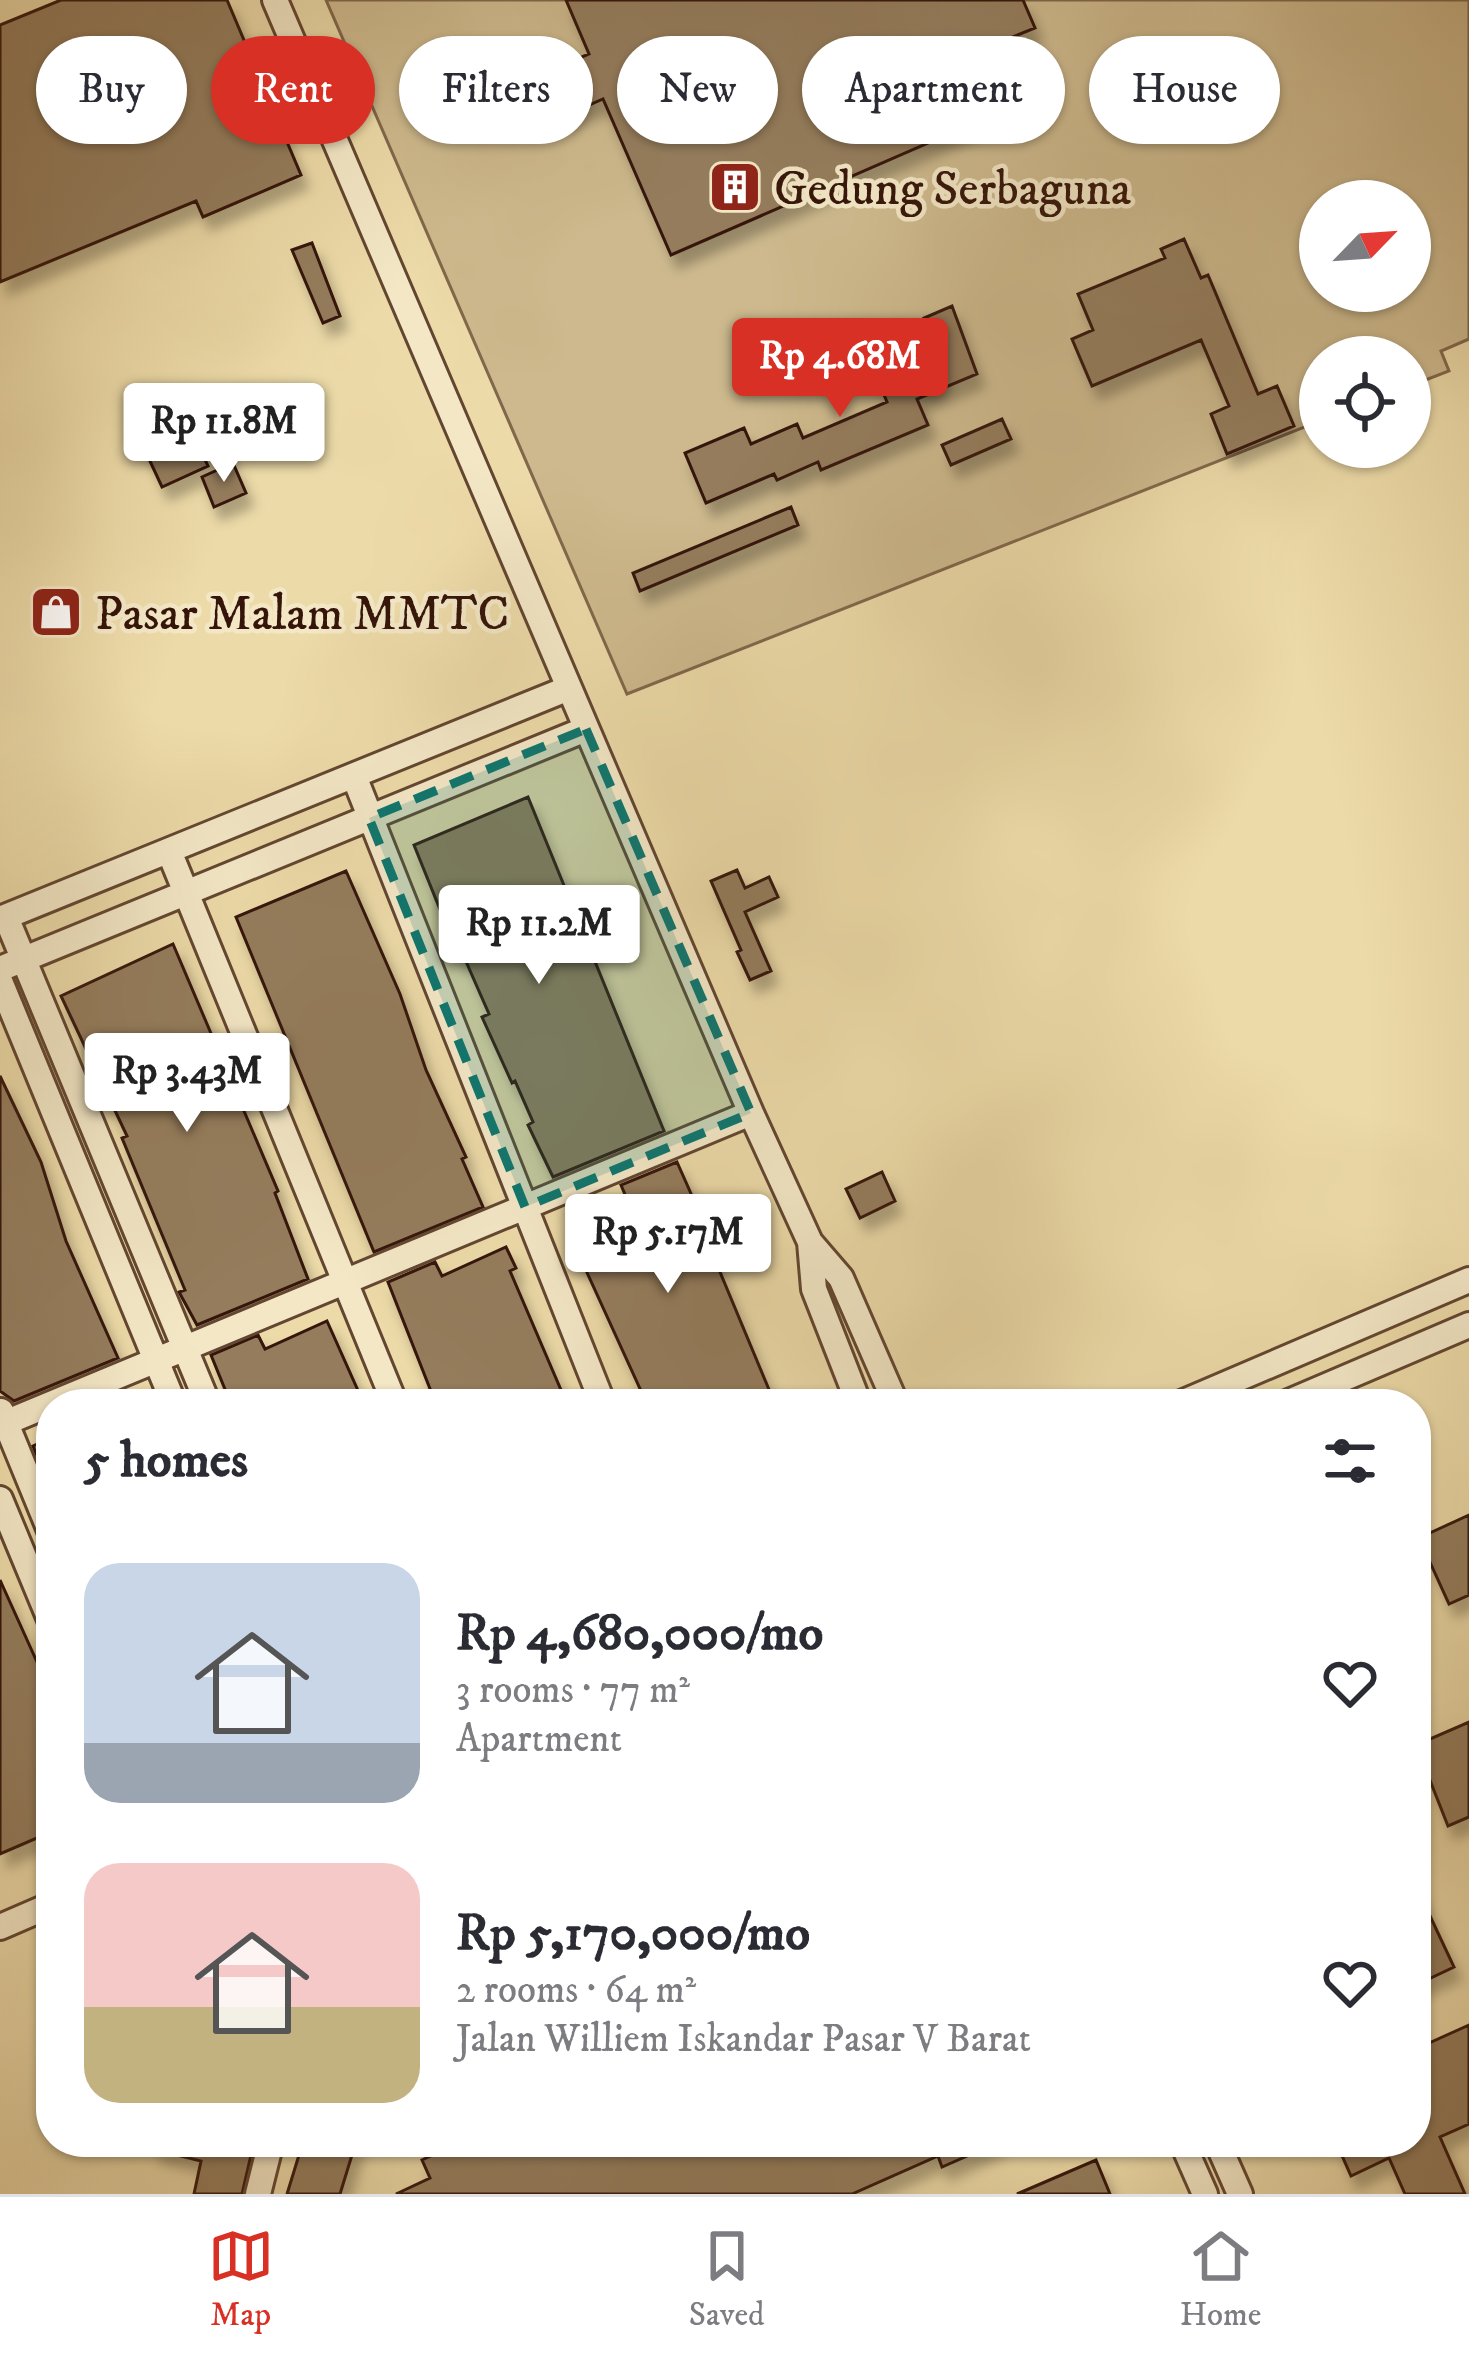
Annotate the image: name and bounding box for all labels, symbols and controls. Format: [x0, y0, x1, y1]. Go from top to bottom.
chip: Buy [36, 36, 187, 144]
chip: Rent [211, 36, 375, 144]
chip: Filters [399, 36, 593, 144]
chip: New [617, 36, 778, 144]
chip: Apartment [802, 36, 1065, 144]
chip: House [1089, 36, 1280, 144]
building icon: Gedung Serbaguna [707, 159, 763, 215]
place label: Gedung Serbaguna [774, 160, 1132, 220]
north arrow [1299, 180, 1431, 312]
map controls [1299, 180, 1431, 468]
pin: Rp 4.68M [716, 318, 964, 420]
text: Rp 4.68M [759, 332, 921, 381]
button: locate [1299, 336, 1431, 468]
pin: Rp 11.8M [100, 383, 348, 485]
text: Rp 11.8M [151, 397, 297, 446]
shop icon: Pasar Malam MMTC [28, 584, 84, 640]
place label: Pasar Malam MMTC [95, 585, 509, 645]
pin: Rp 11.2M [415, 885, 663, 987]
text: Rp 11.2M [466, 899, 612, 948]
pin: Rp 3.43M [63, 1033, 311, 1135]
text: Rp 3.43M [112, 1047, 262, 1096]
pin: Rp 5.17M [544, 1194, 792, 1296]
text: Rp 5.17M [592, 1208, 744, 1257]
icon: filters [1317, 1428, 1383, 1494]
text: 5 homes [84, 1429, 248, 1493]
text: Rp 4,680,000/mo [456, 1602, 823, 1666]
icon: home [180, 1611, 324, 1755]
icon: heart [1317, 1650, 1383, 1716]
text: 3 rooms · 77 m² [456, 1666, 690, 1715]
text: Apartment [456, 1715, 622, 1764]
text: Rp 5,170,000/mo [456, 1902, 810, 1966]
icon: home [180, 1911, 324, 2055]
icon: heart [1317, 1950, 1383, 2016]
text: 2 rooms · 64 m² [456, 1966, 696, 2015]
text: Jalan Williem Iskandar Pasar V Barat [456, 2015, 1031, 2064]
tab: Map [208, 2223, 274, 2336]
tab: Saved [689, 2223, 765, 2336]
tab: Home [1180, 2223, 1261, 2336]

